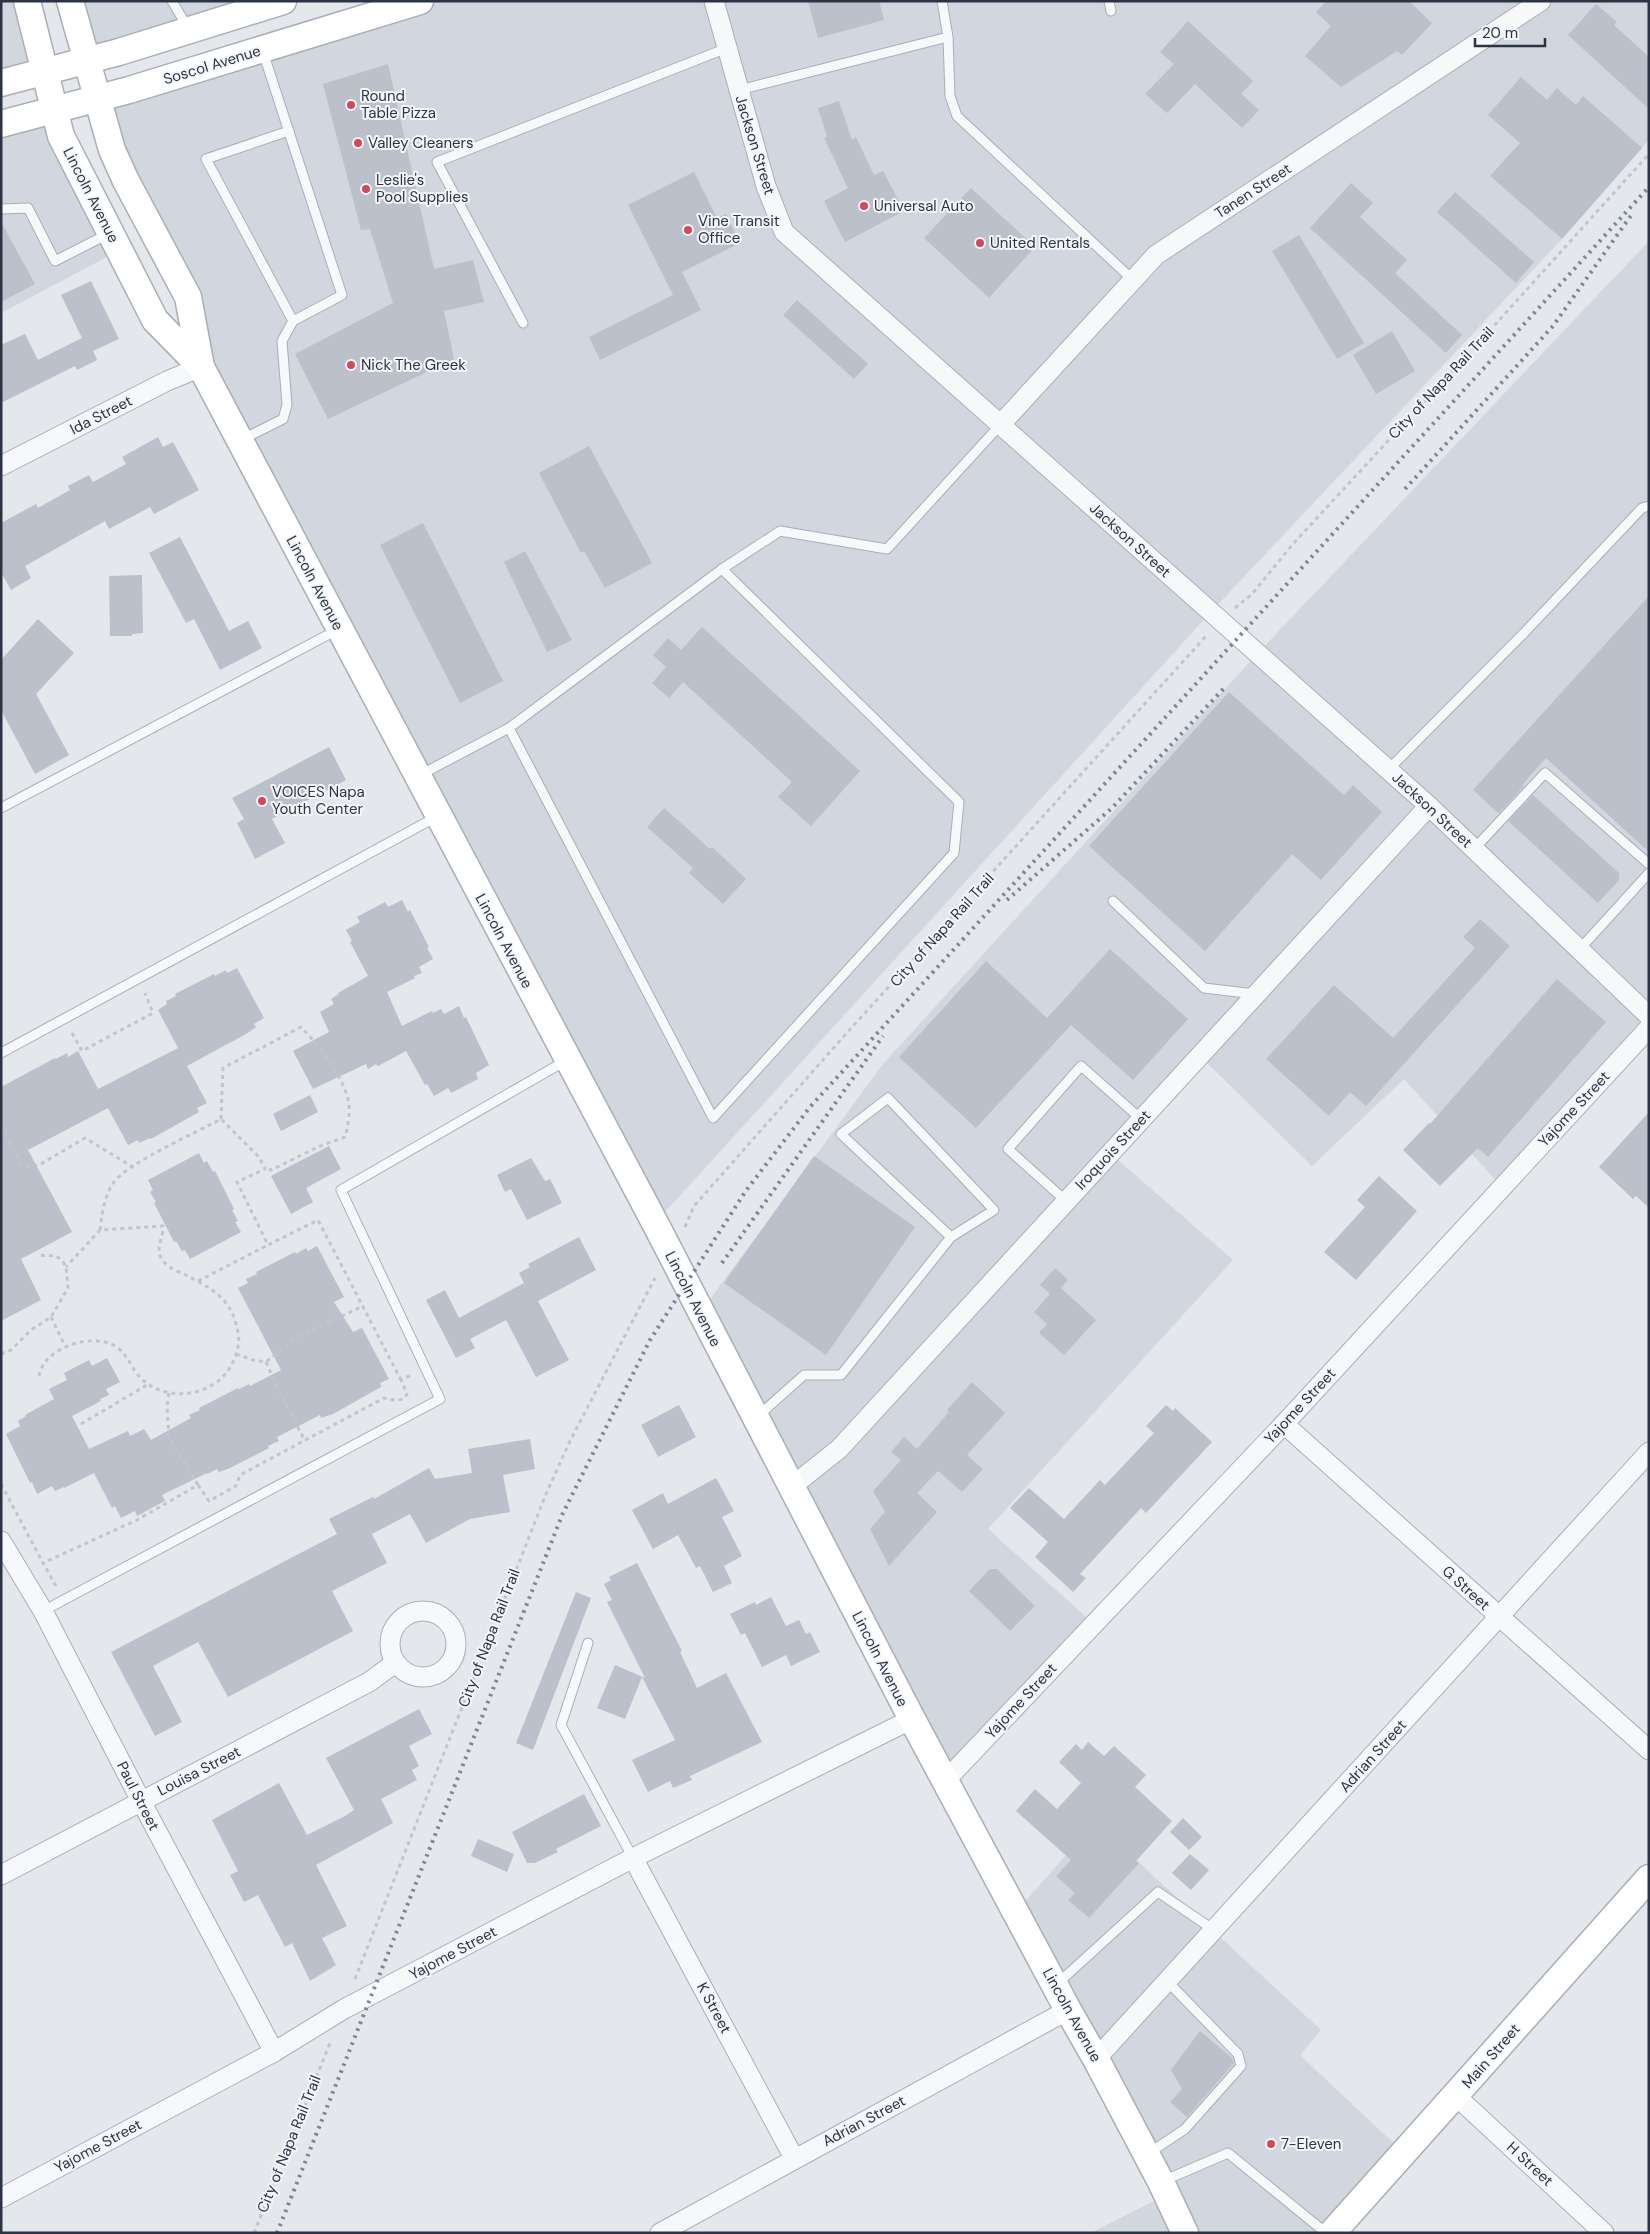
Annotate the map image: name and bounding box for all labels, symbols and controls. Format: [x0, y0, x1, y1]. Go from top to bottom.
scale bar [1475, 15, 1545, 47]
text: 20 m [1482, 23, 1518, 43]
street label: Soscol Avenue [161, 41, 263, 89]
place label: Round Table Pizza [361, 86, 436, 123]
street label: Jackson Street [730, 93, 780, 197]
marker: Round Table Pizza [345, 99, 357, 111]
place label: Valley Cleaners [368, 133, 474, 153]
marker: Valley Cleaners [352, 137, 364, 149]
street label: Lincoln Avenue [58, 144, 124, 246]
street label: Tanen Street [1211, 159, 1295, 223]
place label: Leslie's Pool Supplies [376, 170, 468, 207]
marker: Leslie's Pool Supplies [360, 183, 372, 195]
place label: Universal Auto [874, 196, 974, 216]
marker: Universal Auto [858, 200, 870, 212]
place label: Vine Transit Office [698, 211, 780, 248]
marker: Vine Transit Office [682, 224, 694, 236]
place label: United Rentals [990, 233, 1090, 253]
marker: United Rentals [974, 237, 986, 249]
street label: City of Napa Rail Trail [1384, 323, 1498, 443]
place label: Nick The Greek [361, 355, 466, 375]
marker: Nick The Greek [345, 359, 357, 371]
street label: Ida Street [66, 391, 136, 439]
street label: Jackson Street [1085, 498, 1175, 582]
street label: Lincoln Avenue [282, 532, 348, 634]
street label: Jackson Street [1388, 768, 1477, 852]
place label: VOICES Napa Youth Center [272, 782, 365, 819]
marker: VOICES Napa Youth Center [256, 795, 268, 807]
street label: City of Napa Rail Trail [886, 869, 998, 991]
street label: Lincoln Avenue [471, 890, 537, 992]
street label: Yajome Street [1534, 1067, 1614, 1151]
street label: Iroquois Street [1071, 1106, 1155, 1194]
street label: Lincoln Avenue [660, 1248, 726, 1350]
street label: Yajome Street [1260, 1364, 1340, 1448]
street label: G Street [1438, 1561, 1494, 1615]
street label: City of Napa Rail Trail [453, 1566, 525, 1710]
street label: Lincoln Avenue [847, 1608, 913, 1710]
street label: Yajome Street [981, 1659, 1061, 1743]
street label: Adrian Street [1335, 1715, 1411, 1797]
street label: Louisa Street [154, 1741, 244, 1801]
street label: Paul Street [112, 1758, 164, 1834]
street label: Yajome Street [406, 1921, 500, 1985]
street label: Lincoln Avenue [1038, 1964, 1106, 2066]
street label: K Street [692, 1979, 736, 2037]
street label: Main Street [1457, 2019, 1525, 2093]
street label: City of Napa Rail Trail [252, 2072, 326, 2216]
street label: Adrian Street [819, 2091, 909, 2151]
street label: Yajome Street [51, 2114, 145, 2178]
place label: 7-Eleven [1281, 2134, 1341, 2154]
street label: H Street [1502, 2137, 1558, 2191]
marker: 7-Eleven [1265, 2138, 1277, 2150]

